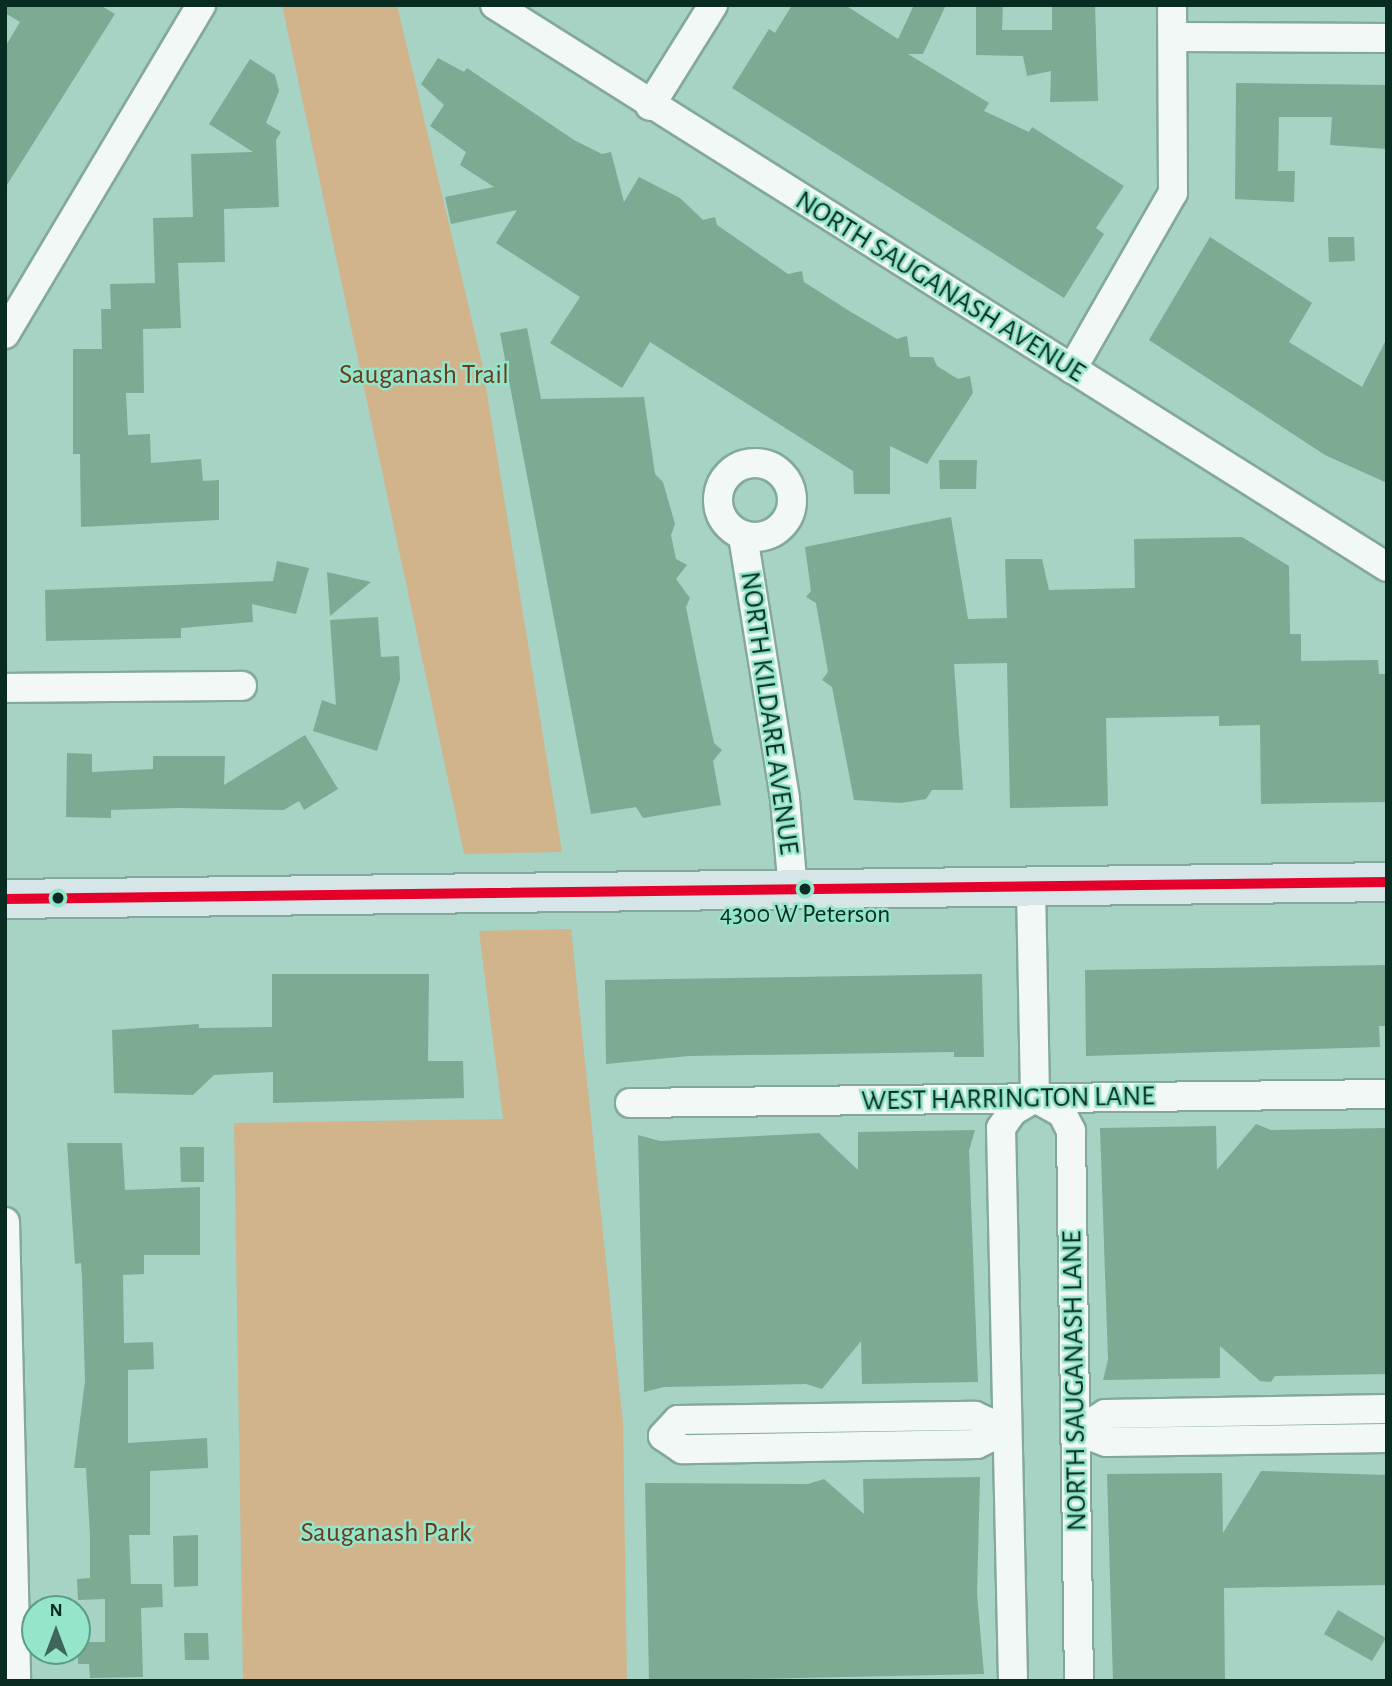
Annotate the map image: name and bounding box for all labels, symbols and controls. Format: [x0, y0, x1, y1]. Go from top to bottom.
street label: NORTH SAUGANASH AVENUE [789, 184, 1091, 390]
park label: Sauganash Trail [339, 358, 509, 392]
street label: NORTH KILDARE AVENUE [733, 569, 805, 857]
marker: 4300 W Peterson [798, 882, 812, 896]
unlabelled marker [51, 891, 65, 905]
place label: 4300 W Peterson [720, 899, 890, 931]
street label: WEST HARRINGTON LANE [861, 1080, 1155, 1118]
street label: NORTH SAUGANASH LANE [1056, 1230, 1094, 1532]
park label: Sauganash Park [300, 1516, 472, 1550]
north arrow [21, 1595, 91, 1665]
text: N [49, 1601, 63, 1620]

